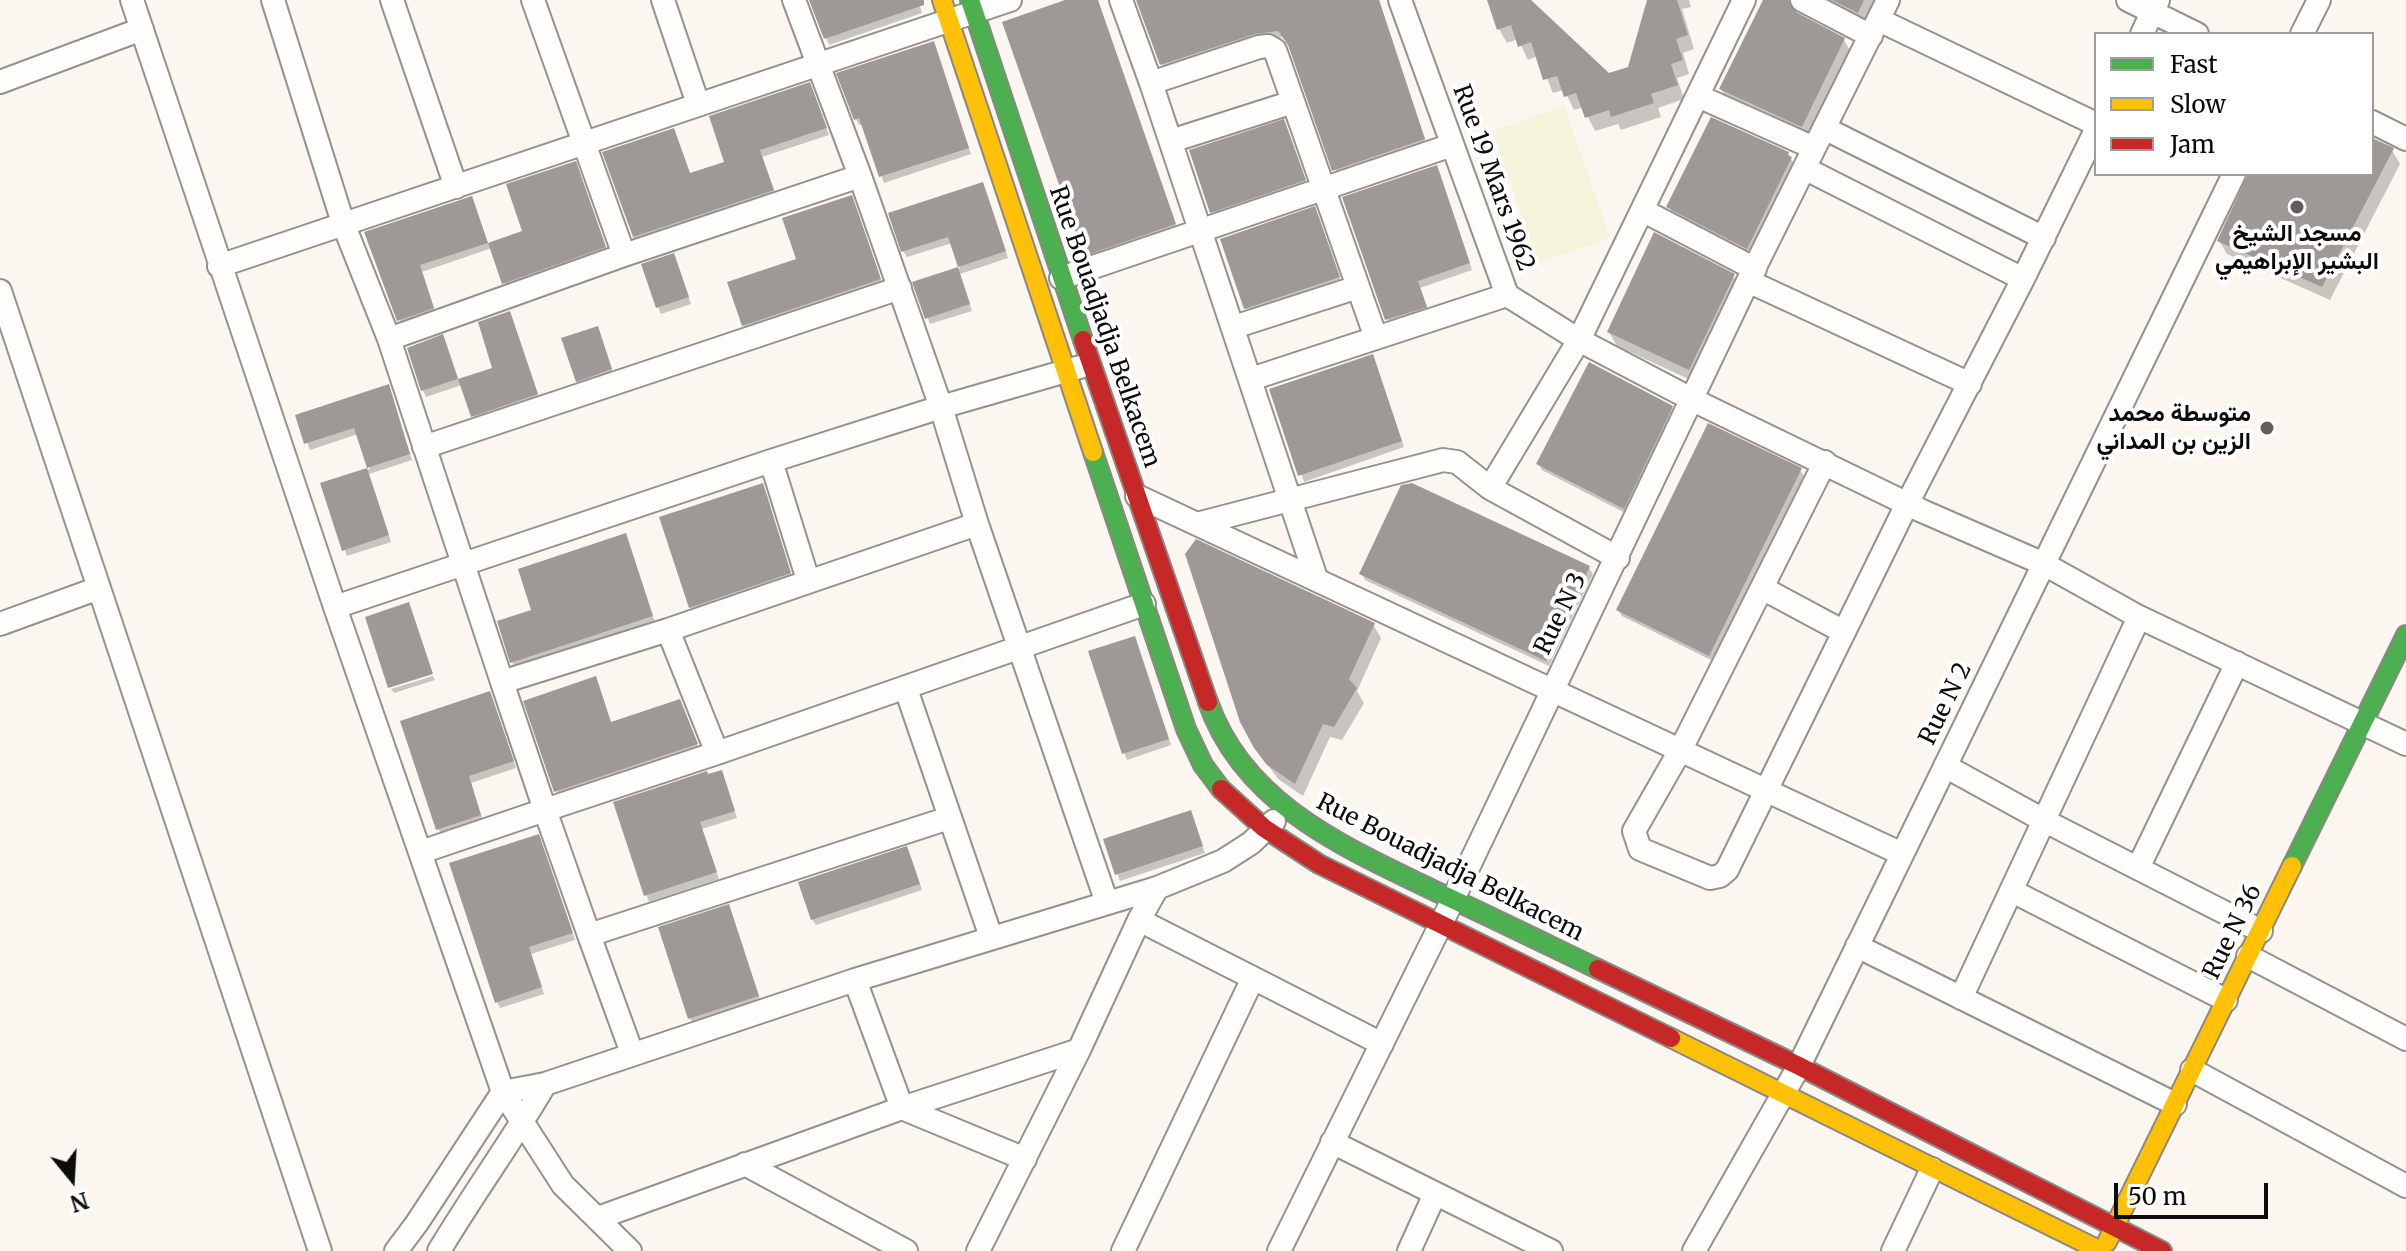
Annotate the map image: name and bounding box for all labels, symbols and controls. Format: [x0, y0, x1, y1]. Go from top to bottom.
legend [2094, 32, 2374, 176]
text: Fast [2170, 49, 2218, 80]
street label: Rue 19 Mars 1962 [1446, 81, 1540, 275]
text: Slow [2170, 89, 2226, 120]
text: Jam [2170, 129, 2215, 160]
street label: Rue Bouadjadja Belkacem [1042, 182, 1166, 472]
marker: مسجد الشيخ البشير الإبراهيمي [2288, 198, 2306, 216]
place label: مسجد الشيخ البشير الإبراهيمي [2215, 220, 2379, 276]
place label: متوسطة محمد الزين بن المداني [2096, 400, 2251, 456]
marker: متوسطة محمد الزين بن المداني [2258, 419, 2276, 437]
street label: Rue N 3 [1529, 568, 1593, 660]
street label: Rue N 2 [1914, 658, 1978, 750]
street label: Rue Bouadjadja Belkacem [1312, 788, 1588, 948]
street label: Rue N 36 [2198, 880, 2268, 984]
north arrow [32, 1139, 112, 1219]
scale bar [2118, 1167, 2272, 1217]
text: 50 m [2128, 1181, 2187, 1212]
text: N [67, 1186, 92, 1218]

